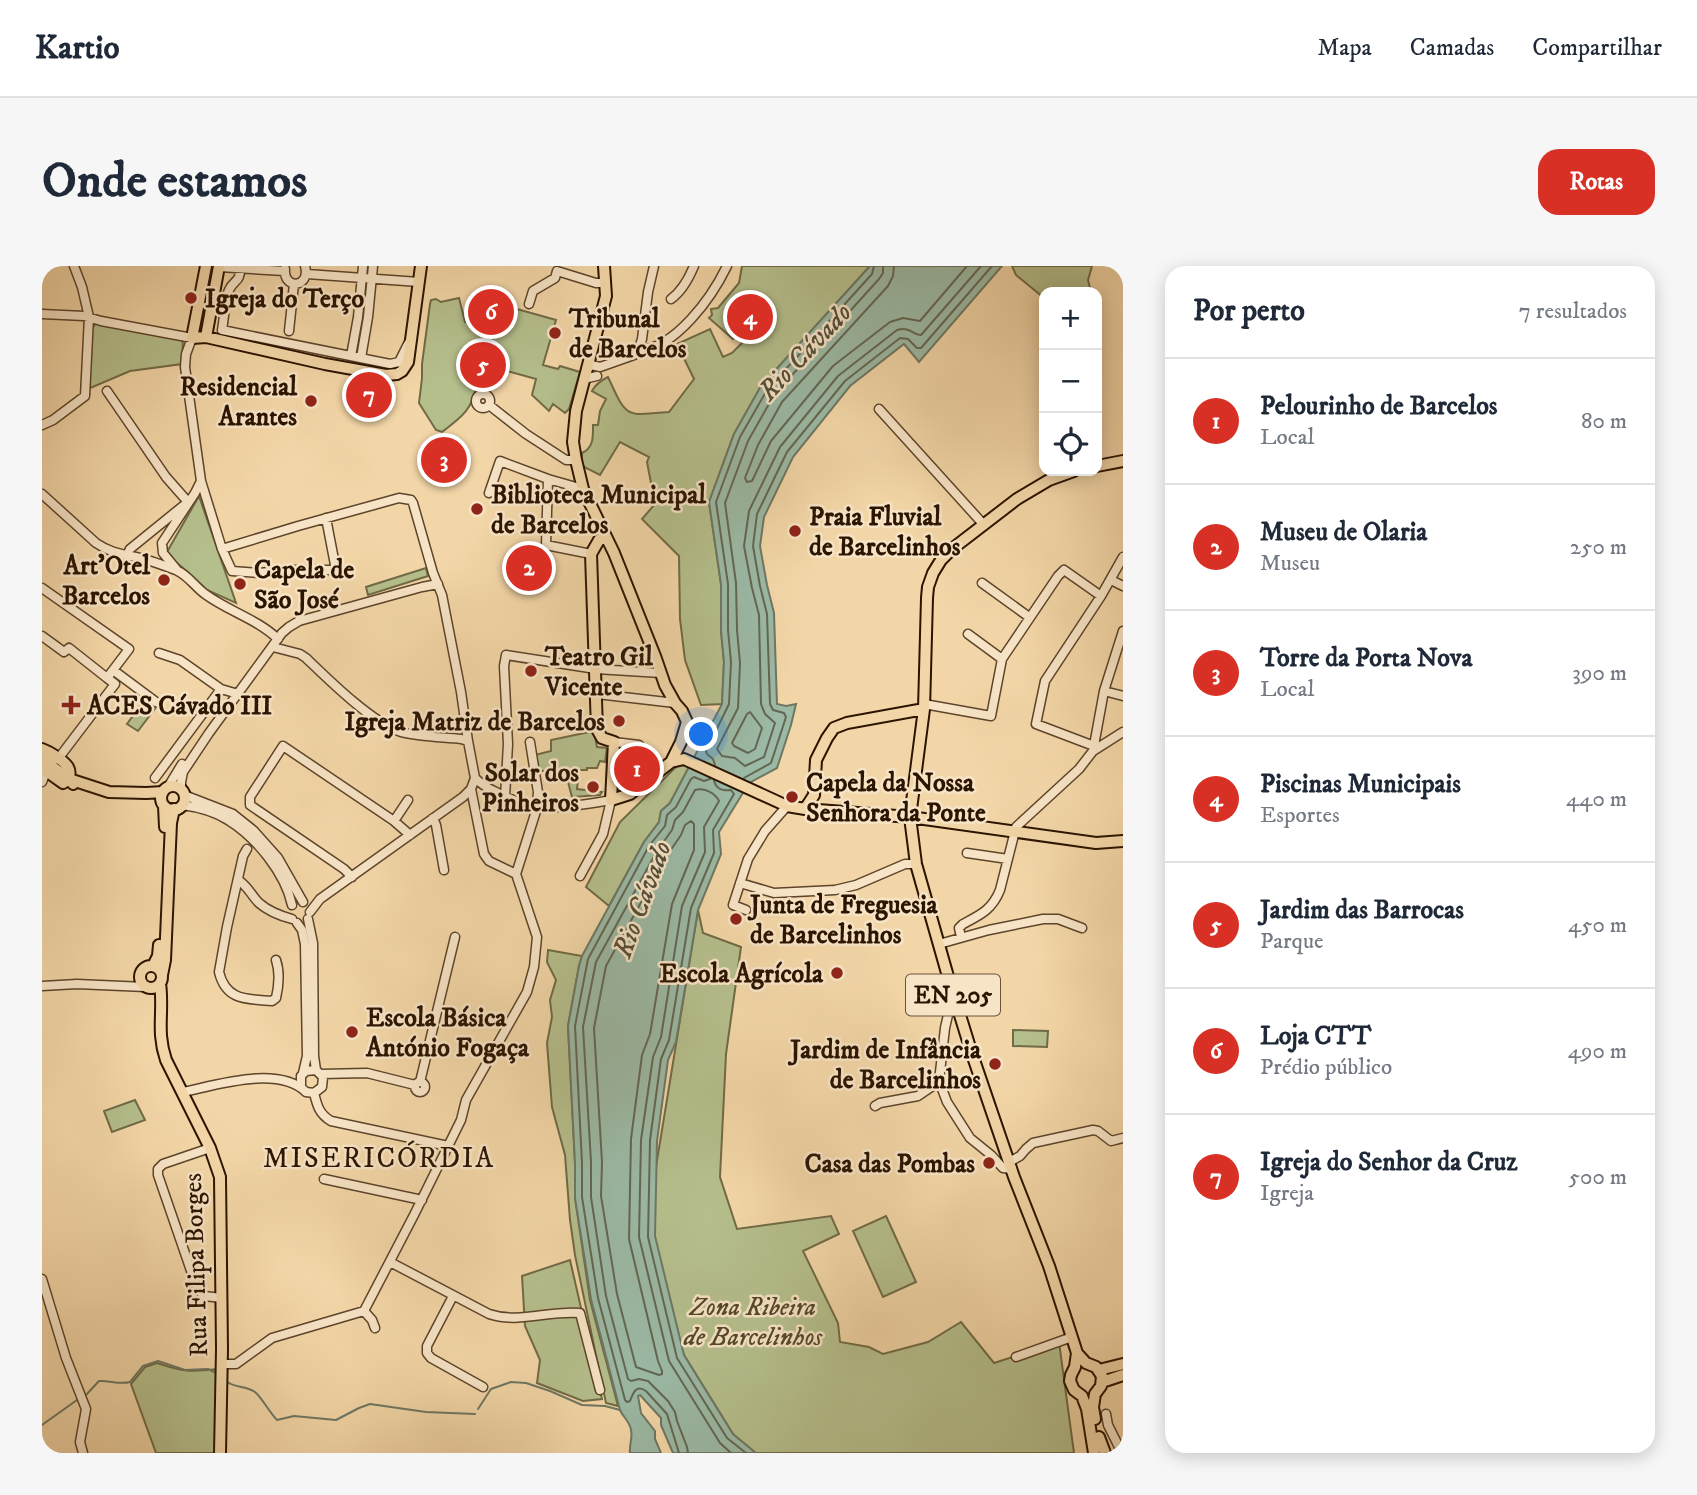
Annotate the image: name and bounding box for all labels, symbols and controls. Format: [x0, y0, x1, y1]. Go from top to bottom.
text: Kartio [35, 28, 120, 69]
text: Mapa [1317, 33, 1372, 63]
text: Camadas [1410, 33, 1494, 63]
text: Compartilhar [1532, 33, 1662, 63]
button: Rotas [1538, 149, 1655, 215]
text: Onde estamos [42, 151, 307, 213]
place label: Igreja do Terço [205, 283, 364, 316]
pin: 6 [468, 286, 514, 338]
map controls [1039, 287, 1102, 476]
button: + [1039, 287, 1102, 350]
marker: Igreja do Terço [183, 290, 199, 306]
pin: 4 [727, 291, 773, 343]
text: Por perto [1193, 293, 1305, 330]
water label: Rio Cávado [750, 296, 859, 409]
text: 7 resultados [1519, 297, 1627, 326]
place label: Tribunal de Barcelos [568, 303, 687, 366]
marker: Tribunal de Barcelos [547, 325, 563, 341]
pin: 5 [460, 339, 506, 391]
button: − [1039, 350, 1102, 413]
pin: 7 [346, 369, 392, 421]
place label: Residencial Arantes [180, 371, 298, 434]
text: Pelourinho de Barcelos [1260, 390, 1498, 423]
marker: Residencial Arantes [303, 393, 319, 409]
text: 1 [1212, 407, 1220, 436]
text: 80 m [1581, 407, 1627, 436]
button: locate [1039, 413, 1102, 476]
text: Local [1260, 423, 1314, 452]
pin: 3 [421, 434, 467, 486]
place label: Biblioteca Municipal de Barcelos [491, 479, 707, 542]
marker: Biblioteca Municipal de Barcelos [469, 501, 485, 517]
place label: Praia Fluvial de Barcelinhos [809, 501, 961, 564]
text: Museu de Olaria [1260, 516, 1427, 549]
marker: Praia Fluvial de Barcelinhos [787, 523, 803, 539]
text: 2 [1210, 533, 1222, 562]
text: 250 m [1570, 533, 1627, 562]
pin: 2 [506, 542, 552, 594]
text: Museu [1260, 549, 1320, 578]
place label: Art'Otel Barcelos [62, 550, 151, 613]
place label: Capela de São José [254, 554, 355, 617]
marker: Art'Otel Barcelos [156, 572, 172, 588]
marker: Capela de São José [232, 576, 248, 592]
place label: Teatro Gil Vicente [544, 641, 654, 704]
text: Torre da Porta Nova [1260, 642, 1473, 675]
text: 3 [1212, 659, 1220, 688]
text: 390 m [1572, 659, 1627, 688]
marker: Teatro Gil Vicente [523, 663, 539, 679]
text: Local [1260, 675, 1314, 704]
place label: ACES Cávado III [86, 690, 273, 723]
marker: ACES Cávado III [61, 695, 81, 715]
place label: Igreja Matriz de Barcelos [345, 706, 605, 739]
marker: Igreja Matriz de Barcelos [611, 713, 627, 729]
your location [684, 717, 718, 751]
pin: 1 [614, 743, 660, 795]
place label: Solar dos Pinheiros [482, 757, 579, 820]
place label: Capela da Nossa Senhora da Ponte [806, 767, 986, 830]
text: Piscinas Municipais [1260, 768, 1461, 801]
marker: Solar dos Pinheiros [585, 779, 601, 795]
text: 4 [1209, 785, 1223, 814]
text: 440 m [1566, 785, 1627, 814]
marker: Capela da Nossa Senhora da Ponte [784, 789, 800, 805]
text: Esportes [1260, 801, 1340, 830]
water label: Rio Cávado [605, 836, 680, 964]
place label: Junta de Freguesia de Barcelinhos [747, 889, 939, 952]
text: Jardim das Barrocas [1260, 894, 1464, 927]
marker: Junta de Freguesia de Barcelinhos [728, 911, 744, 927]
text: 5 [1210, 911, 1222, 940]
text: 450 m [1568, 911, 1627, 940]
text: Parque [1260, 927, 1324, 956]
place label: Escola Agrícola [660, 958, 824, 991]
marker: Escola Agrícola [829, 965, 845, 981]
road number: EN 205 [906, 974, 1000, 1016]
place label: Escola Básica António Fogaça [365, 1002, 530, 1065]
text: Loja CTT [1260, 1020, 1371, 1053]
marker: Escola Básica António Fogaça [344, 1024, 360, 1040]
place label: Jardim de Infância de Barcelinhos [787, 1034, 982, 1097]
text: 6 [1210, 1037, 1222, 1066]
text: 490 m [1568, 1037, 1627, 1066]
text: Prédio público [1260, 1053, 1392, 1082]
marker: Jardim de Infância de Barcelinhos [987, 1056, 1003, 1072]
district label: MISERICÓRDIA [263, 1140, 495, 1176]
text: Igreja do Senhor da Cruz [1260, 1146, 1517, 1179]
place label: Casa das Pombas [804, 1148, 975, 1181]
marker: Casa das Pombas [981, 1155, 997, 1171]
text: 7 [1210, 1163, 1222, 1192]
text: 500 m [1569, 1163, 1627, 1192]
street label: Rua Filipa Borges [177, 1172, 216, 1358]
text: Igreja [1260, 1179, 1314, 1208]
park label: Zona Ribeira de Barcelinhos [683, 1291, 823, 1354]

